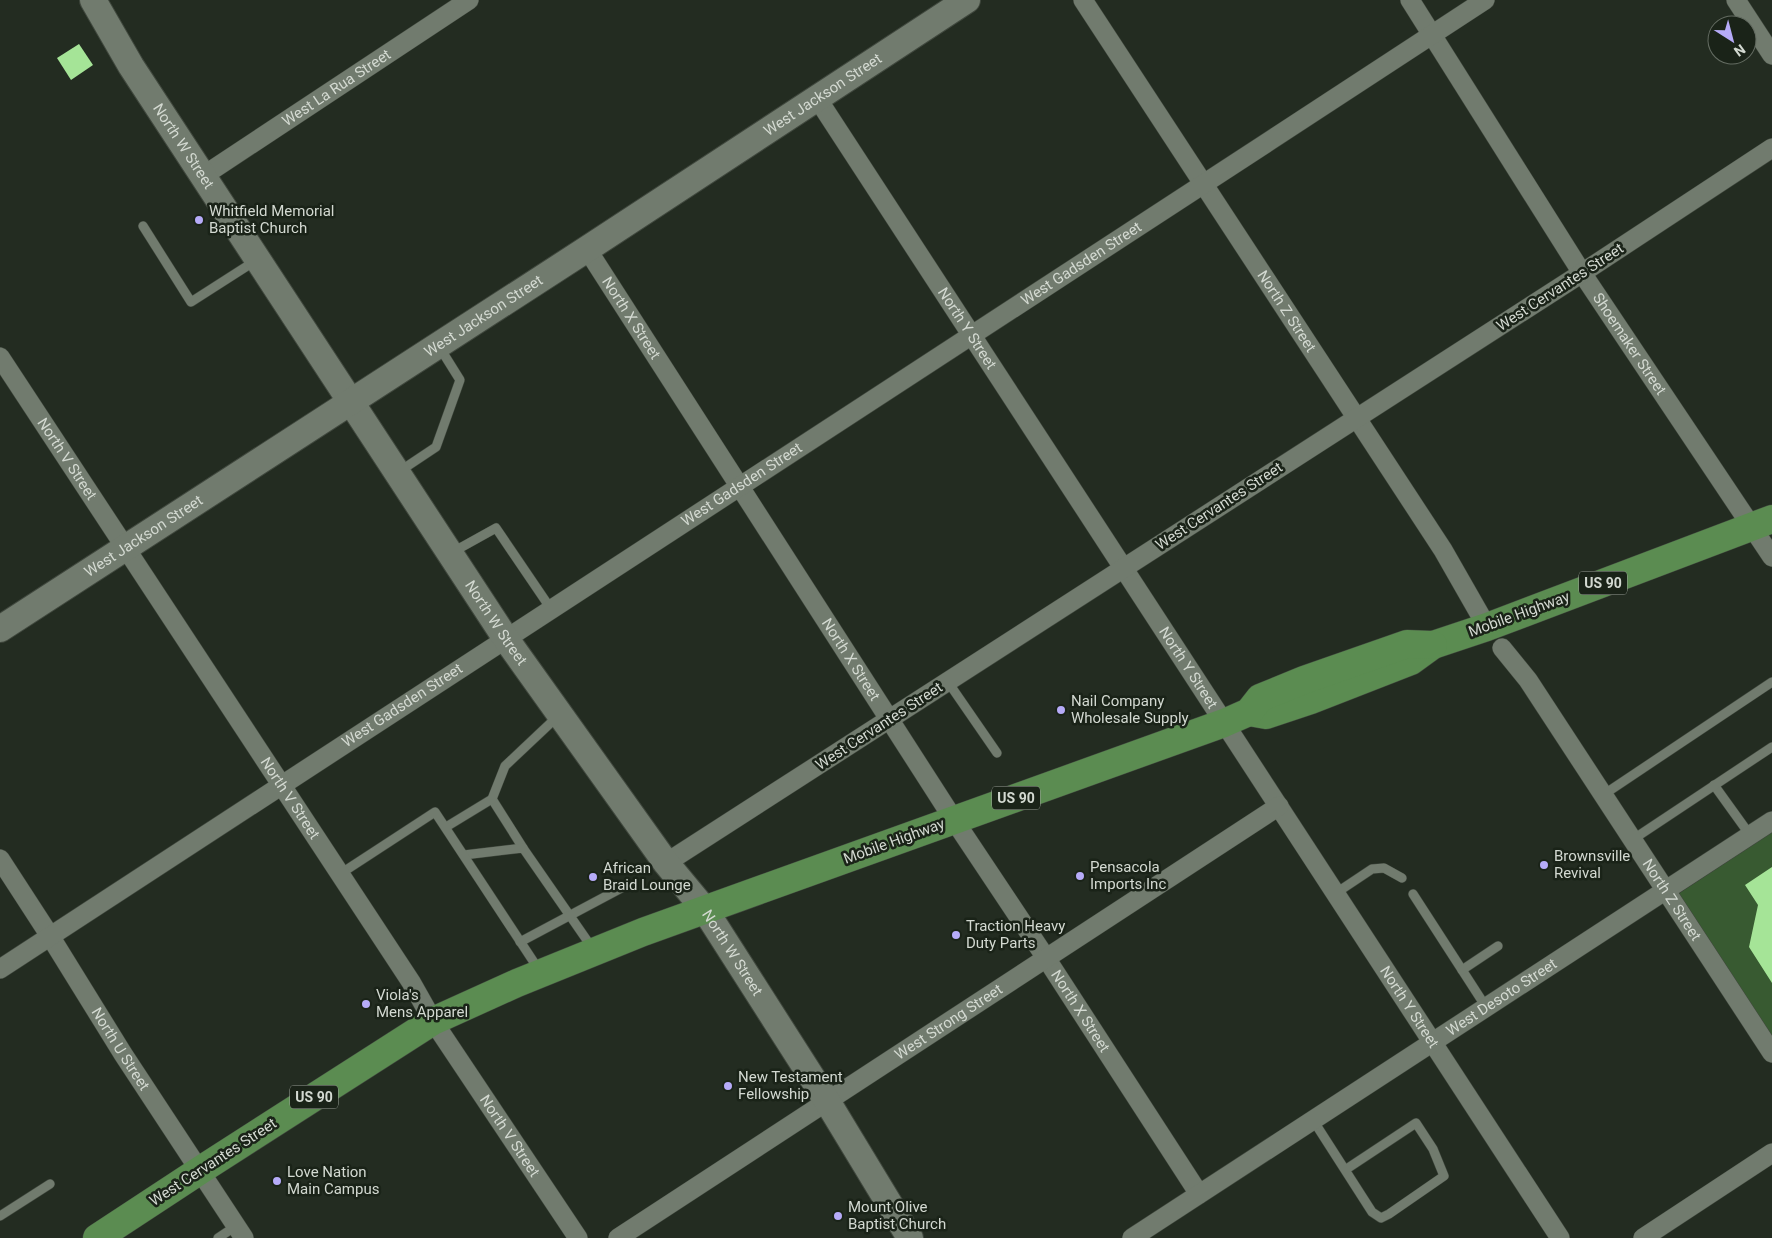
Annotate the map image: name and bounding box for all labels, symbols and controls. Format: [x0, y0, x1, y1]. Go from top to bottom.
north arrow [1707, 15, 1757, 65]
text: N [1731, 41, 1748, 60]
street label: West La Rua Street [279, 45, 394, 130]
street label: West Jackson Street [760, 49, 885, 140]
street label: North W Street [149, 100, 218, 192]
place label: Whitfield Memorial Baptist Church [209, 202, 335, 237]
marker: Whitfield Memorial Baptist Church [193, 214, 205, 226]
street label: West Gadsden Street [1018, 218, 1145, 309]
street label: West Cervantes Street [1493, 239, 1627, 335]
street label: North Z Street [1253, 267, 1320, 356]
street label: West Jackson Street [421, 271, 546, 361]
street label: North X Street [598, 273, 664, 363]
street label: North Y Street [934, 284, 1000, 373]
street label: Shoemaker Street [1589, 289, 1670, 398]
street label: North V Street [34, 414, 101, 503]
street label: West Gadsden Street [678, 439, 805, 530]
street label: West Cervantes Street [1152, 458, 1286, 554]
street label: West Jackson Street [81, 491, 206, 581]
road number: US 90 [1579, 572, 1627, 594]
street label: North W Street [461, 577, 531, 669]
street label: Mobile Highway [1466, 587, 1572, 641]
street label: North X Street [818, 615, 884, 704]
street label: North Y Street [1155, 623, 1222, 712]
street label: West Gadsden Street [339, 659, 466, 751]
street label: West Cervantes Street [812, 678, 946, 774]
place label: Nail Company Wholesale Supply [1071, 692, 1189, 727]
marker: Nail Company Wholesale Supply [1055, 704, 1067, 716]
street label: North V Street [257, 754, 324, 843]
road number: US 90 [992, 786, 1040, 810]
street label: Mobile Highway [841, 814, 947, 868]
place label: Brownsville Revival [1554, 847, 1630, 882]
street label: North Z Street [1639, 856, 1705, 944]
place label: Pensacola Imports Inc [1090, 858, 1166, 893]
place label: African Braid Lounge [603, 859, 691, 894]
marker: Brownsville Revival [1538, 859, 1550, 871]
marker: Pensacola Imports Inc [1074, 870, 1086, 882]
marker: African Braid Lounge [587, 871, 599, 883]
street label: North W Street [698, 906, 766, 999]
place label: Traction Heavy Duty Parts [966, 917, 1065, 952]
marker: Traction Heavy Duty Parts [950, 929, 962, 941]
street label: West Desoto Street [1443, 955, 1560, 1040]
street label: North Y Street [1376, 963, 1443, 1051]
street label: North X Street [1047, 967, 1114, 1056]
street label: West Strong Street [891, 980, 1006, 1064]
place label: Viola's Mens Apparel [376, 986, 468, 1021]
marker: Viola's Mens Apparel [360, 998, 372, 1010]
street label: North U Street [87, 1004, 154, 1094]
place label: New Testament Fellowship [738, 1068, 843, 1103]
marker: New Testament Fellowship [722, 1080, 734, 1092]
road number: US 90 [290, 1086, 338, 1108]
street label: North V Street [476, 1092, 544, 1180]
street label: West Cervantes Street [146, 1114, 280, 1210]
place label: Love Nation Main Campus [287, 1163, 379, 1198]
marker: Love Nation Main Campus [271, 1175, 283, 1187]
place label: Mount Olive Baptist Church [848, 1198, 946, 1233]
marker: Mount Olive Baptist Church [832, 1210, 844, 1222]

